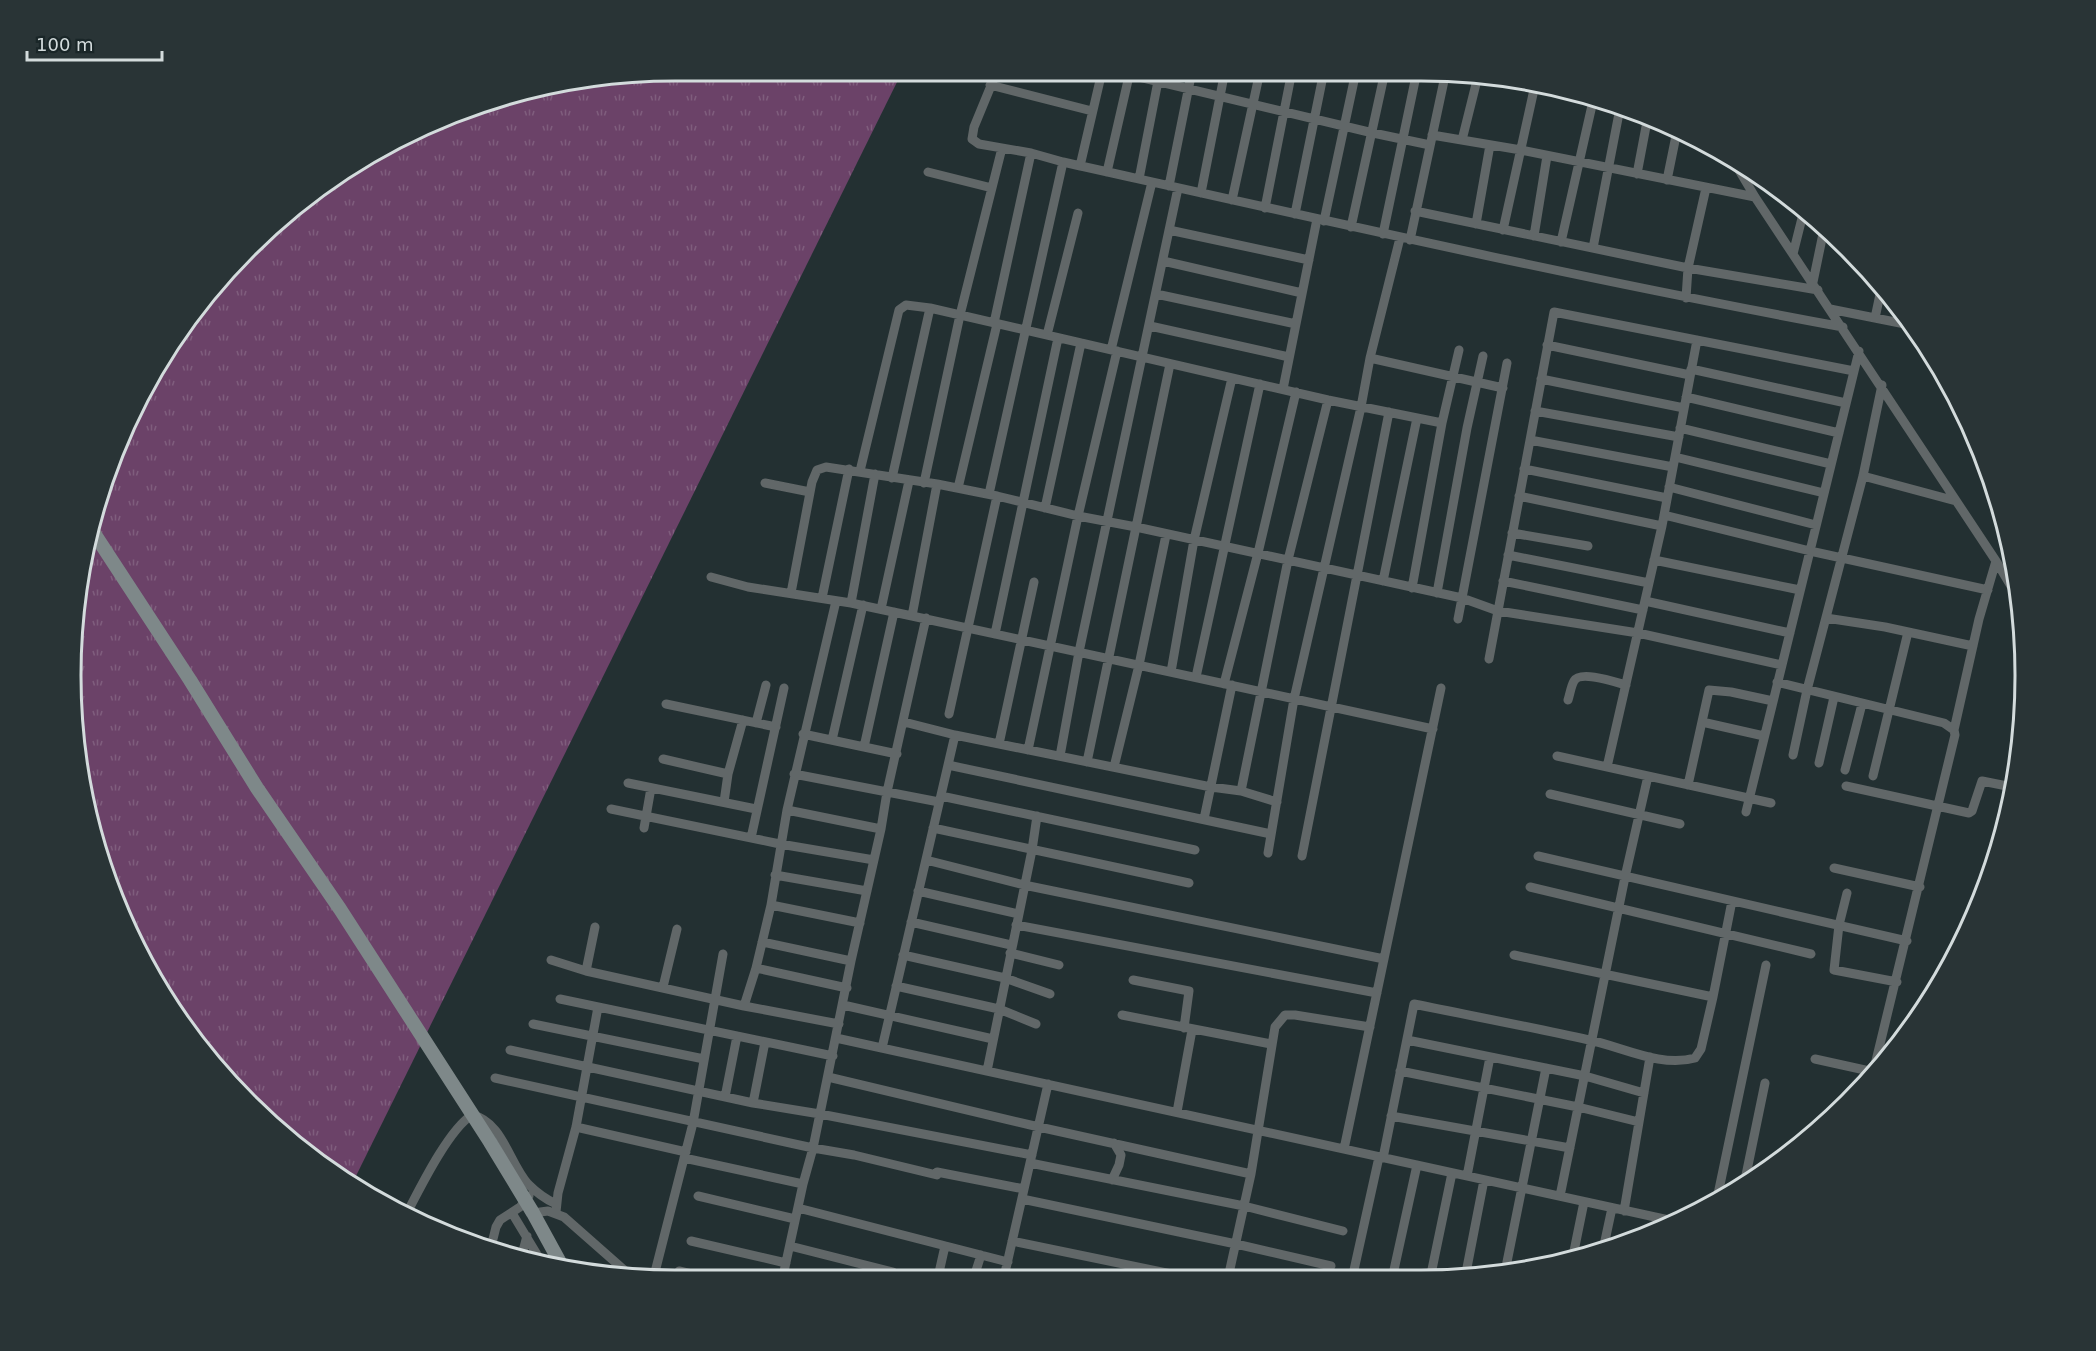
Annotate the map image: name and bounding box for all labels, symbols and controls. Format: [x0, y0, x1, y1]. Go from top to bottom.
scale bar [27, 24, 162, 62]
text: 100 m [36, 34, 94, 55]

